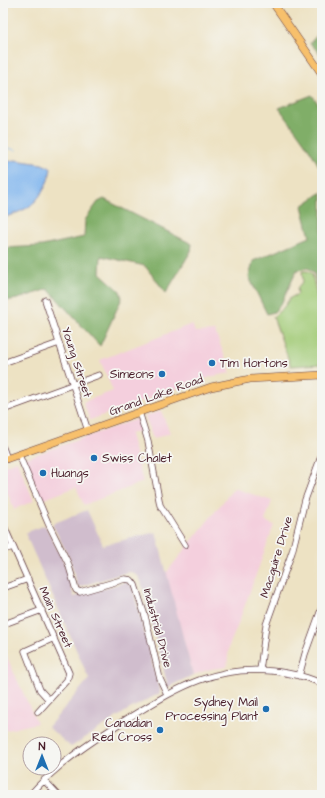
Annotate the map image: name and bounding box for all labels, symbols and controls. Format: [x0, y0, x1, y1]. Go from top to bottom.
street label: Young Street [56, 325, 96, 400]
place label: Tim Hortons [220, 355, 288, 372]
marker: Tim Hortons [207, 358, 217, 368]
place label: Simeons [110, 366, 154, 383]
marker: Simeons [157, 369, 167, 379]
street label: Grand Lake Road [107, 371, 205, 420]
place label: Swiss Chalet [102, 450, 172, 467]
marker: Swiss Chalet [89, 453, 99, 463]
place label: Huangs [51, 465, 89, 483]
marker: Huangs [38, 468, 48, 478]
street label: Macguire Drive [256, 514, 298, 600]
street label: Main Street [34, 584, 77, 651]
street label: Industrial Drive [139, 587, 176, 670]
place label: Sydney Mail Processing Plant [166, 694, 258, 726]
marker: Sydney Mail Processing Plant [261, 704, 271, 714]
place label: Canadian Red Cross [92, 715, 152, 746]
marker: Canadian Red Cross [155, 725, 165, 735]
north arrow [22, 736, 62, 776]
text: N [39, 739, 46, 754]

